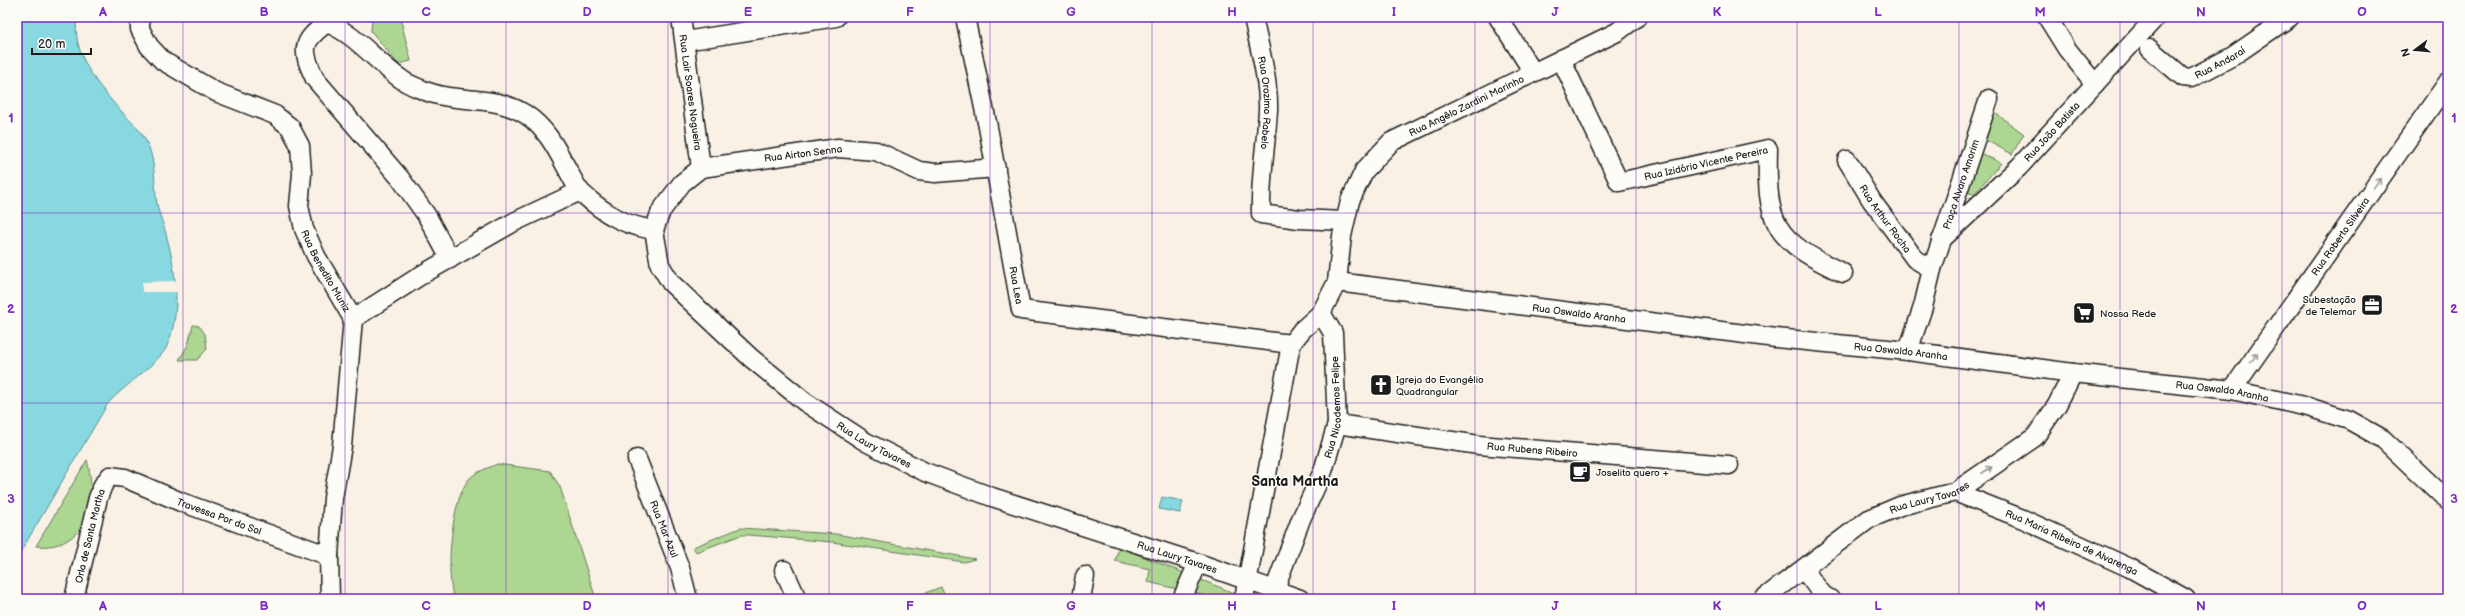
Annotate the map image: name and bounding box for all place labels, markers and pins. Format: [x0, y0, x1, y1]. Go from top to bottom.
office icon: Subestação de Telemar [2359, 292, 2385, 318]
place label: Subestação de Telemar [2303, 294, 2356, 318]
supermarket icon: Nossa Rede [2071, 300, 2097, 326]
place label: Nossa Rede [2100, 308, 2156, 320]
church icon: Igreja do Evangélio Quadrangular [1368, 372, 1394, 398]
place label: Igreja do Evangélio Quadrangular [1396, 374, 1484, 398]
cafe icon: Joselito quero + [1567, 459, 1593, 485]
place label: Joselito quero + [1596, 467, 1669, 479]

